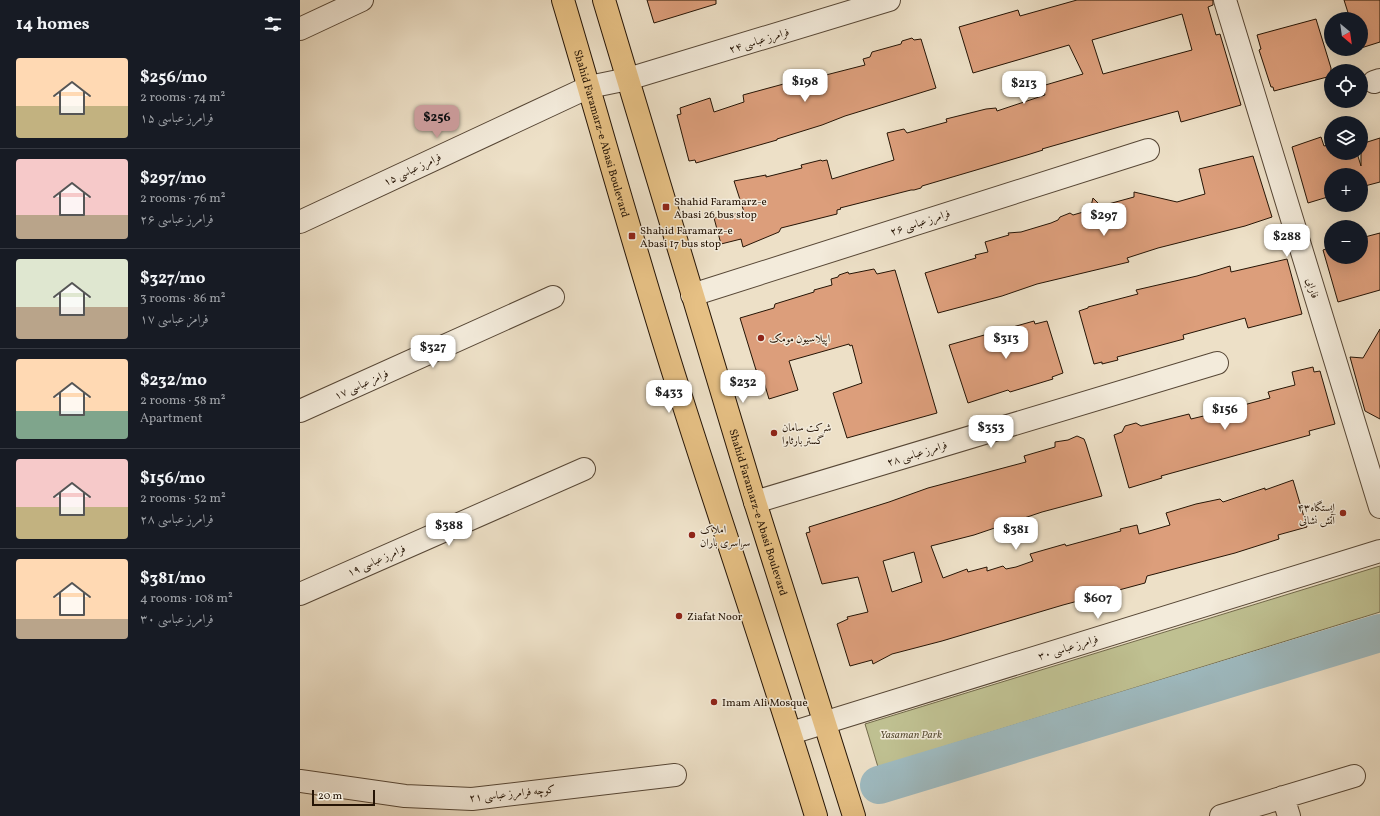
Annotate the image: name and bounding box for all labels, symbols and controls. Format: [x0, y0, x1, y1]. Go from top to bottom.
north arrow [1324, 12, 1368, 56]
map controls [1324, 12, 1368, 264]
text: 14 homes [16, 13, 90, 36]
icon: filters [262, 13, 284, 35]
street label: فرامرز عباسی ۲۴ [727, 25, 791, 58]
street label: Shahid Faramarz-e Abasi Boulevard [569, 48, 632, 219]
button: locate [1324, 64, 1368, 108]
text: $256/mo [140, 66, 207, 89]
pin: $198 [781, 69, 829, 103]
pin: $213 [1000, 71, 1048, 105]
text: $198 [792, 73, 818, 91]
icon: home [48, 74, 96, 122]
text: $213 [1011, 75, 1037, 93]
text: 2 rooms · 74 m² [140, 89, 225, 107]
pin: $256 [413, 105, 461, 139]
text: $256 [423, 109, 451, 127]
text: فرامرز عباسی ۱۵ [140, 110, 214, 128]
button: layers [1324, 116, 1368, 160]
street label: فرامرز عباسی ۱۵ [381, 150, 444, 190]
text: $297/mo [140, 167, 206, 190]
button: + [1324, 168, 1368, 212]
icon: home [48, 175, 96, 223]
text: 2 rooms · 76 m² [140, 190, 225, 208]
place label: Shahid Faramarz-e Abasi 26 bus stop [674, 195, 767, 223]
marker: Shahid Faramarz-e Abasi 26 bus stop [661, 202, 671, 212]
pin: $297 [1080, 203, 1128, 237]
street label: فرامرز عباسی ۲۶ [888, 207, 952, 240]
text: $297 [1090, 207, 1118, 225]
text: فرامرز عباسی ۲۶ [140, 211, 214, 229]
button: − [1324, 220, 1368, 264]
place label: Shahid Faramarz-e Abasi 17 bus stop [640, 224, 733, 252]
pin: $288 [1263, 224, 1311, 258]
text: $288 [1273, 228, 1301, 246]
marker: Shahid Faramarz-e Abasi 17 bus stop [627, 231, 637, 241]
text: $327/mo [140, 267, 205, 290]
icon: home [48, 275, 96, 323]
street label: فارابی [1301, 276, 1322, 300]
text: 3 rooms · 86 m² [140, 290, 225, 308]
text: فرامز عباسی ۱۷ [140, 311, 209, 329]
pin: $313 [982, 326, 1030, 360]
text: $313 [993, 330, 1019, 348]
place label: اپیلاسیون مومک [769, 332, 830, 347]
marker: اپیلاسیون مومک [756, 333, 766, 343]
pin: $327 [409, 335, 457, 369]
text: $327 [420, 339, 446, 357]
street label: فرامز عباسی ۱۷ [332, 367, 391, 404]
text: $232/mo [140, 369, 207, 392]
pin: $232 [719, 370, 767, 404]
text: $232 [729, 374, 757, 392]
icon: home [48, 375, 96, 423]
pin: $433 [645, 380, 693, 414]
text: $433 [655, 384, 683, 402]
text: 2 rooms · 58 m² [140, 392, 225, 410]
pin: $156 [1201, 397, 1249, 431]
text: $156 [1212, 401, 1238, 419]
text: Apartment [140, 410, 203, 428]
pin: $353 [967, 415, 1015, 449]
text: $353 [978, 419, 1004, 437]
place label: شرکت سامان گستر بارثاوا [782, 421, 831, 449]
street label: Shahid Faramarz-e Abasi Boulevard [724, 427, 790, 598]
marker: شرکت سامان گستر بارثاوا [769, 428, 779, 438]
street label: فرامرز عباسی ۲۸ [885, 438, 949, 471]
text: $156/mo [140, 467, 205, 490]
icon: home [48, 475, 96, 523]
text: 2 rooms · 52 m² [140, 490, 226, 508]
place label: ایستگاه۴۳ آتش نشانی [1297, 500, 1337, 529]
marker: ایستگاه۴۳ آتش نشانی [1338, 508, 1348, 518]
text: فرامرز عباسی ۲۸ [140, 511, 214, 529]
pin: $388 [425, 513, 473, 547]
text: $388 [435, 517, 463, 535]
pin: $381 [992, 517, 1040, 551]
text: $381 [1003, 521, 1029, 539]
place label: املاک سراسری باران [700, 523, 751, 551]
marker: املاک سراسری باران [687, 530, 697, 540]
street label: فرامرز عباسی ۱۹ [345, 542, 408, 581]
text: $381/mo [140, 567, 206, 590]
icon: home [48, 575, 96, 623]
pin: $607 [1074, 586, 1122, 620]
text: 4 rooms · 108 m² [140, 590, 233, 608]
text: $607 [1084, 590, 1112, 608]
place label: Ziafat Noor [687, 610, 743, 625]
text: فرامرز عباسی ۳۰ [140, 611, 214, 629]
marker: Ziafat Noor [674, 611, 684, 621]
street label: فرامرز عباسی ۳۰ [1036, 632, 1100, 665]
place label: Imam Ali Mosque [722, 696, 808, 711]
marker: Imam Ali Mosque [709, 697, 719, 707]
park label: Yasaman Park [880, 728, 942, 743]
street label: کوچه فرامرز عباسی ۲۱ [468, 783, 556, 806]
scale bar [312, 788, 375, 807]
text: 20 m [318, 789, 342, 804]

